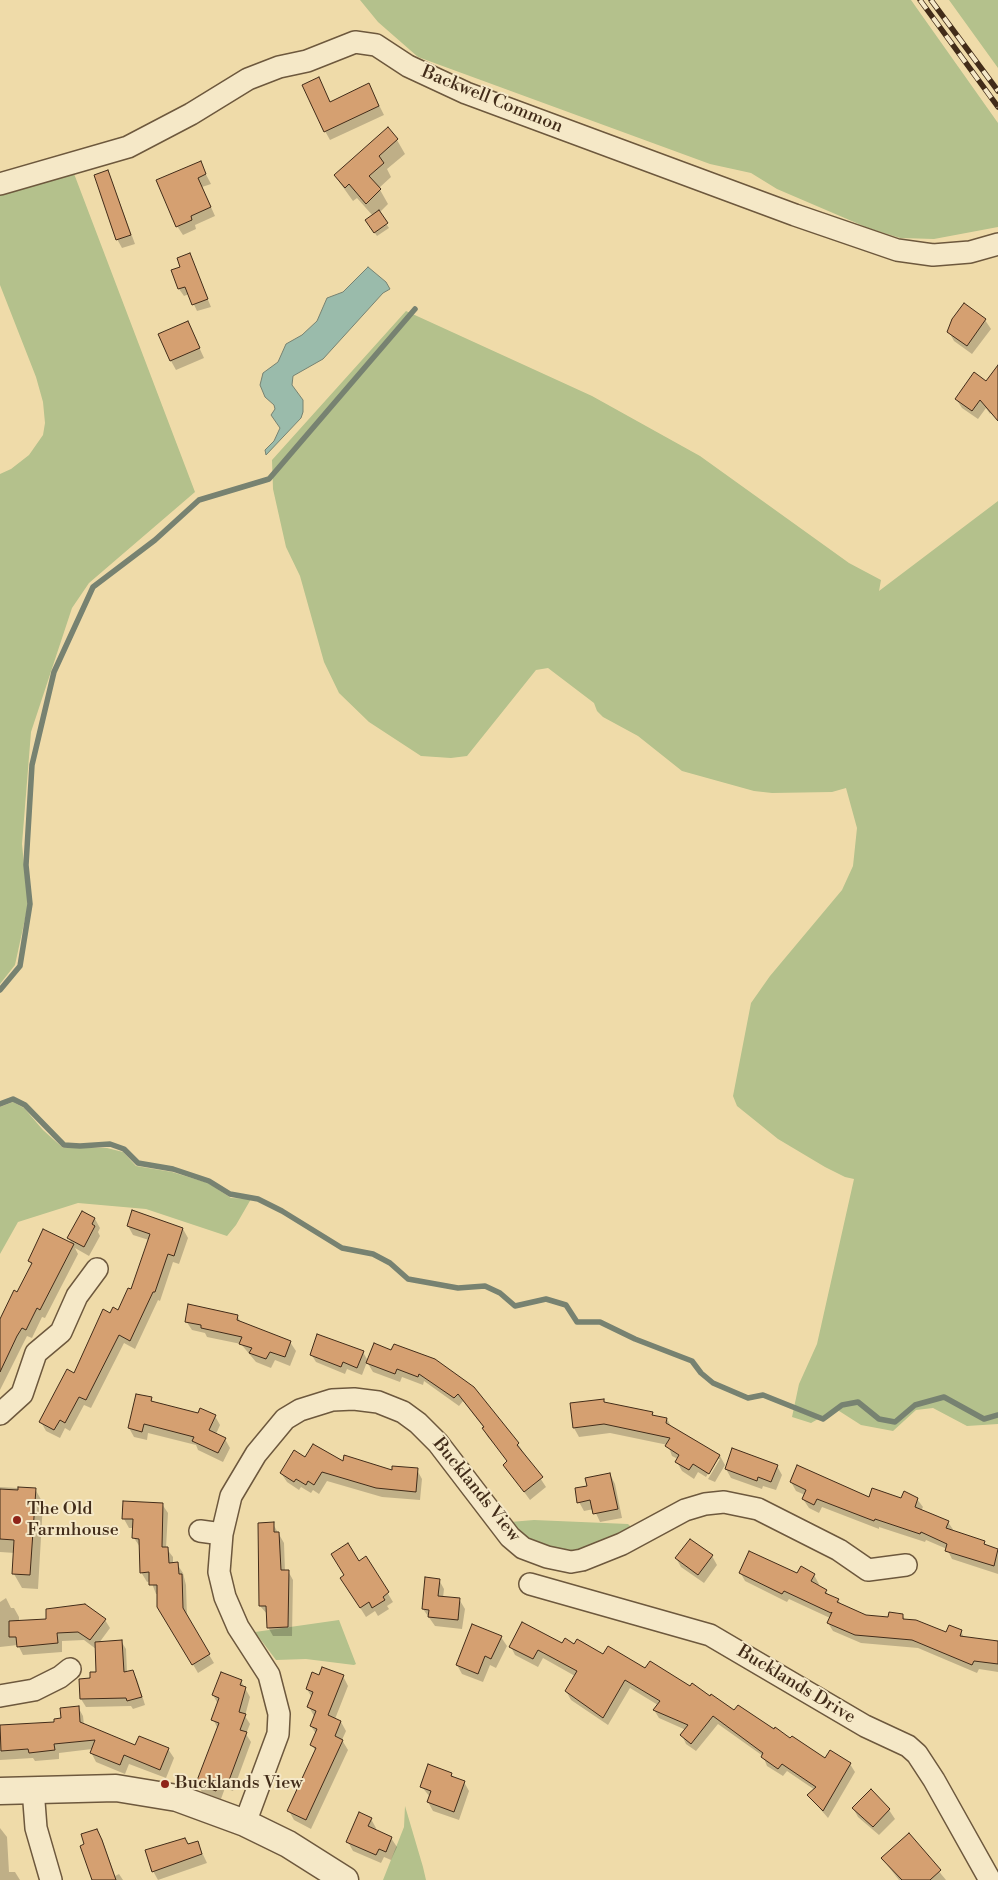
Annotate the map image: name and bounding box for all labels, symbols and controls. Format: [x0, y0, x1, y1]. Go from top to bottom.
street label: Backwell Common [418, 62, 566, 138]
street label: Bucklands View [427, 1434, 525, 1546]
place label: The Old Farmhouse [27, 1499, 119, 1542]
marker: The Old Farmhouse [11, 1514, 23, 1526]
street label: Bucklands Drive [733, 1641, 859, 1729]
place label: Bucklands View [175, 1773, 303, 1795]
marker: Bucklands View [159, 1778, 171, 1790]

